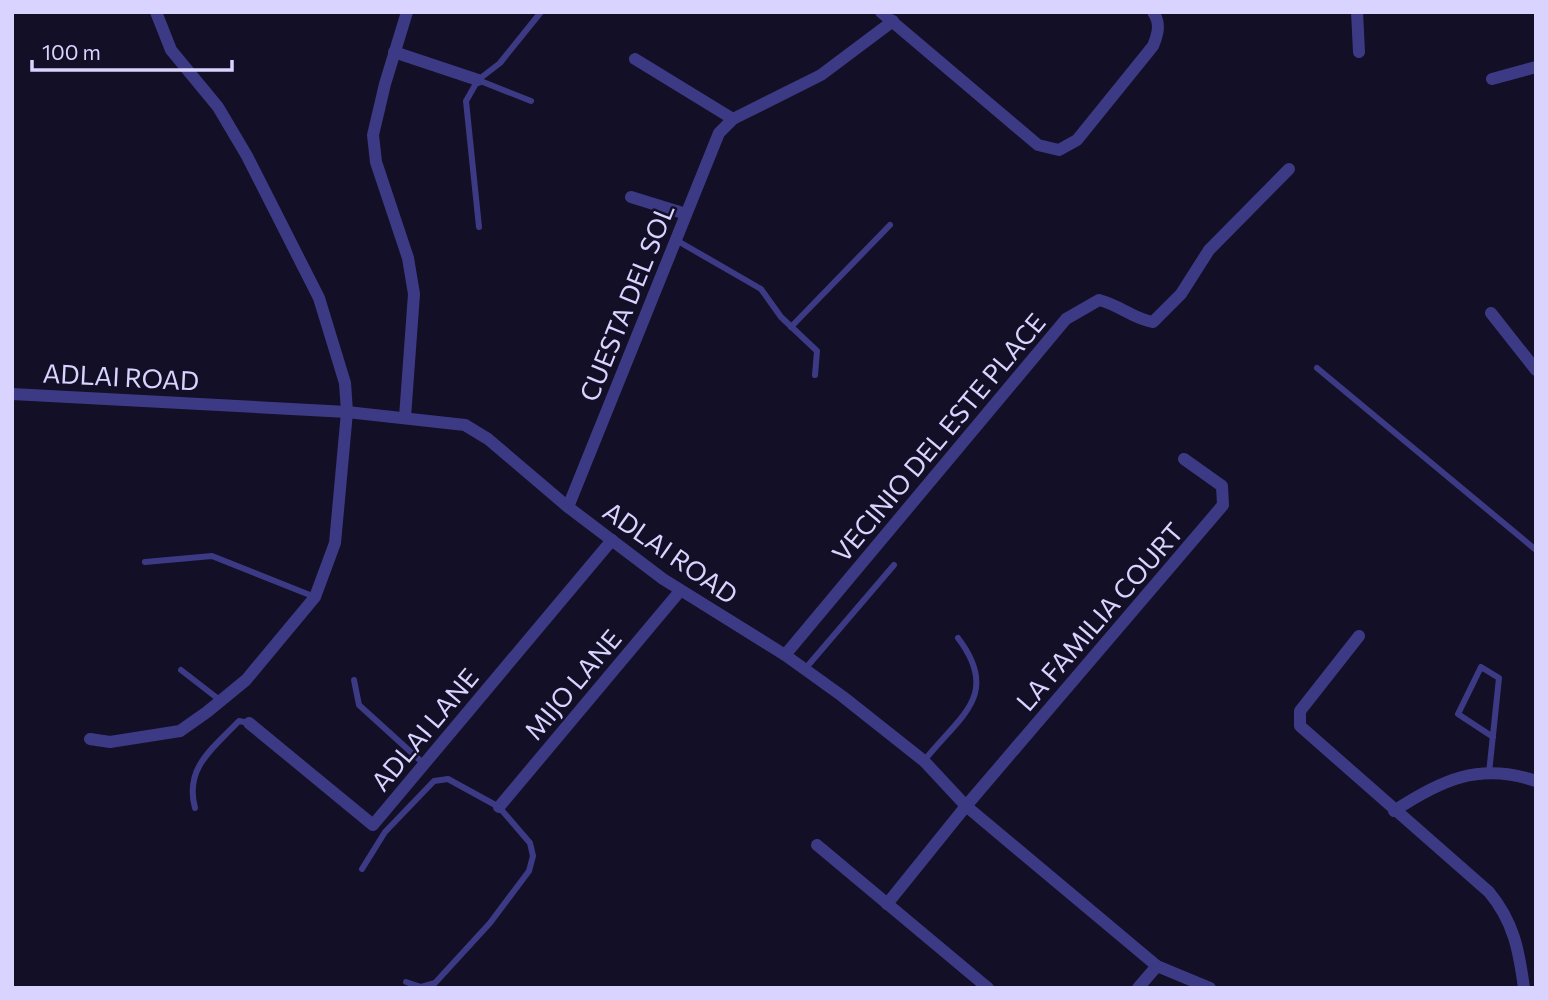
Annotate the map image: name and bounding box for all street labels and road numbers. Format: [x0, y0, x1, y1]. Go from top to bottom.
street label: CUESTA DEL SOL [572, 199, 680, 405]
street label: VECINIO DEL ESTE PLACE [825, 306, 1051, 568]
street label: ADLAI ROAD [42, 356, 200, 396]
street label: ADLAI ROAD [598, 494, 744, 610]
street label: LA FAMILIA COURT [1009, 516, 1189, 716]
street label: MIJO LANE [517, 623, 627, 745]
street label: ADLAI LANE [364, 662, 484, 796]

